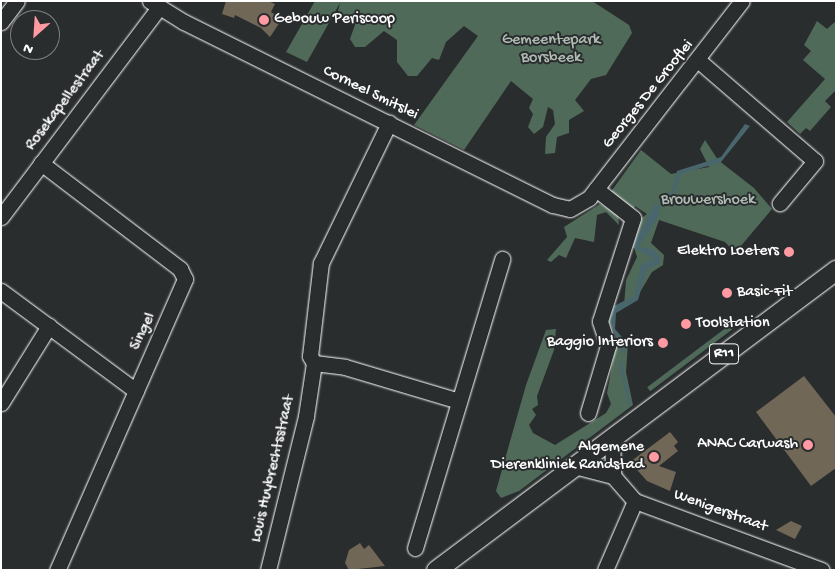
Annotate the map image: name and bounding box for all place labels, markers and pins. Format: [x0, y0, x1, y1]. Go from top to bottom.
place label: Gebouw Periscoop [274, 10, 395, 30]
marker: Gebouw Periscoop [258, 14, 270, 26]
place label: Elektro Loeters [677, 242, 779, 262]
marker: Elektro Loeters [783, 246, 795, 258]
place label: Basic-Fit [737, 283, 792, 303]
marker: Basic-Fit [721, 287, 733, 299]
place label: Toolstation [696, 314, 769, 334]
marker: Toolstation [680, 318, 692, 330]
place label: Baggio Interiors [547, 333, 653, 353]
marker: Baggio Interiors [657, 337, 669, 349]
place label: ANAC Carwash [697, 435, 798, 455]
place label: Algemene Dierenkliniek Randstad [491, 438, 644, 476]
marker: ANAC Carwash [802, 439, 814, 451]
marker: Algemene Dierenkliniek Randstad [648, 451, 660, 463]

